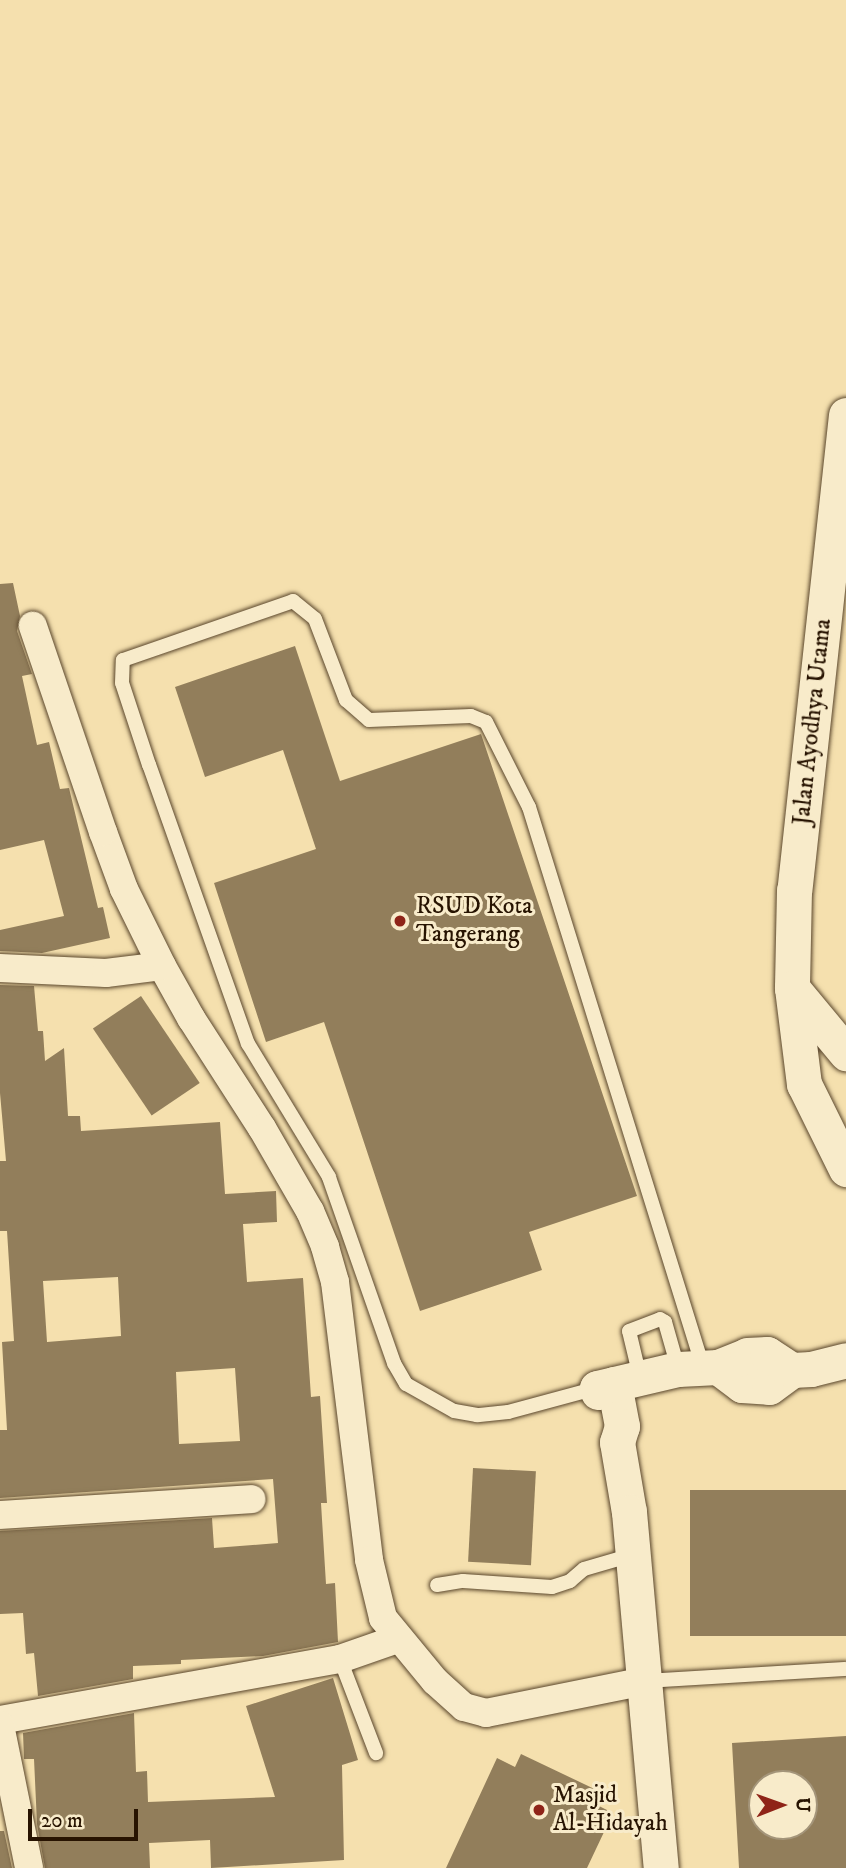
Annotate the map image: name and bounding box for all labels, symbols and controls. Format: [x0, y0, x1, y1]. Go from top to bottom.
street label: Jalan Ayodhya Utama [788, 617, 838, 827]
place label: RSUD Kota Tangerang [416, 893, 532, 949]
marker: RSUD Kota Tangerang [390, 911, 410, 931]
north arrow [748, 1770, 818, 1840]
place label: Masjid Al-Hidayah [553, 1782, 668, 1838]
scale bar [32, 1794, 142, 1838]
text: U [791, 1797, 814, 1812]
marker: Masjid Al-Hidayah [531, 1802, 547, 1818]
text: 20 m [41, 1808, 83, 1834]

